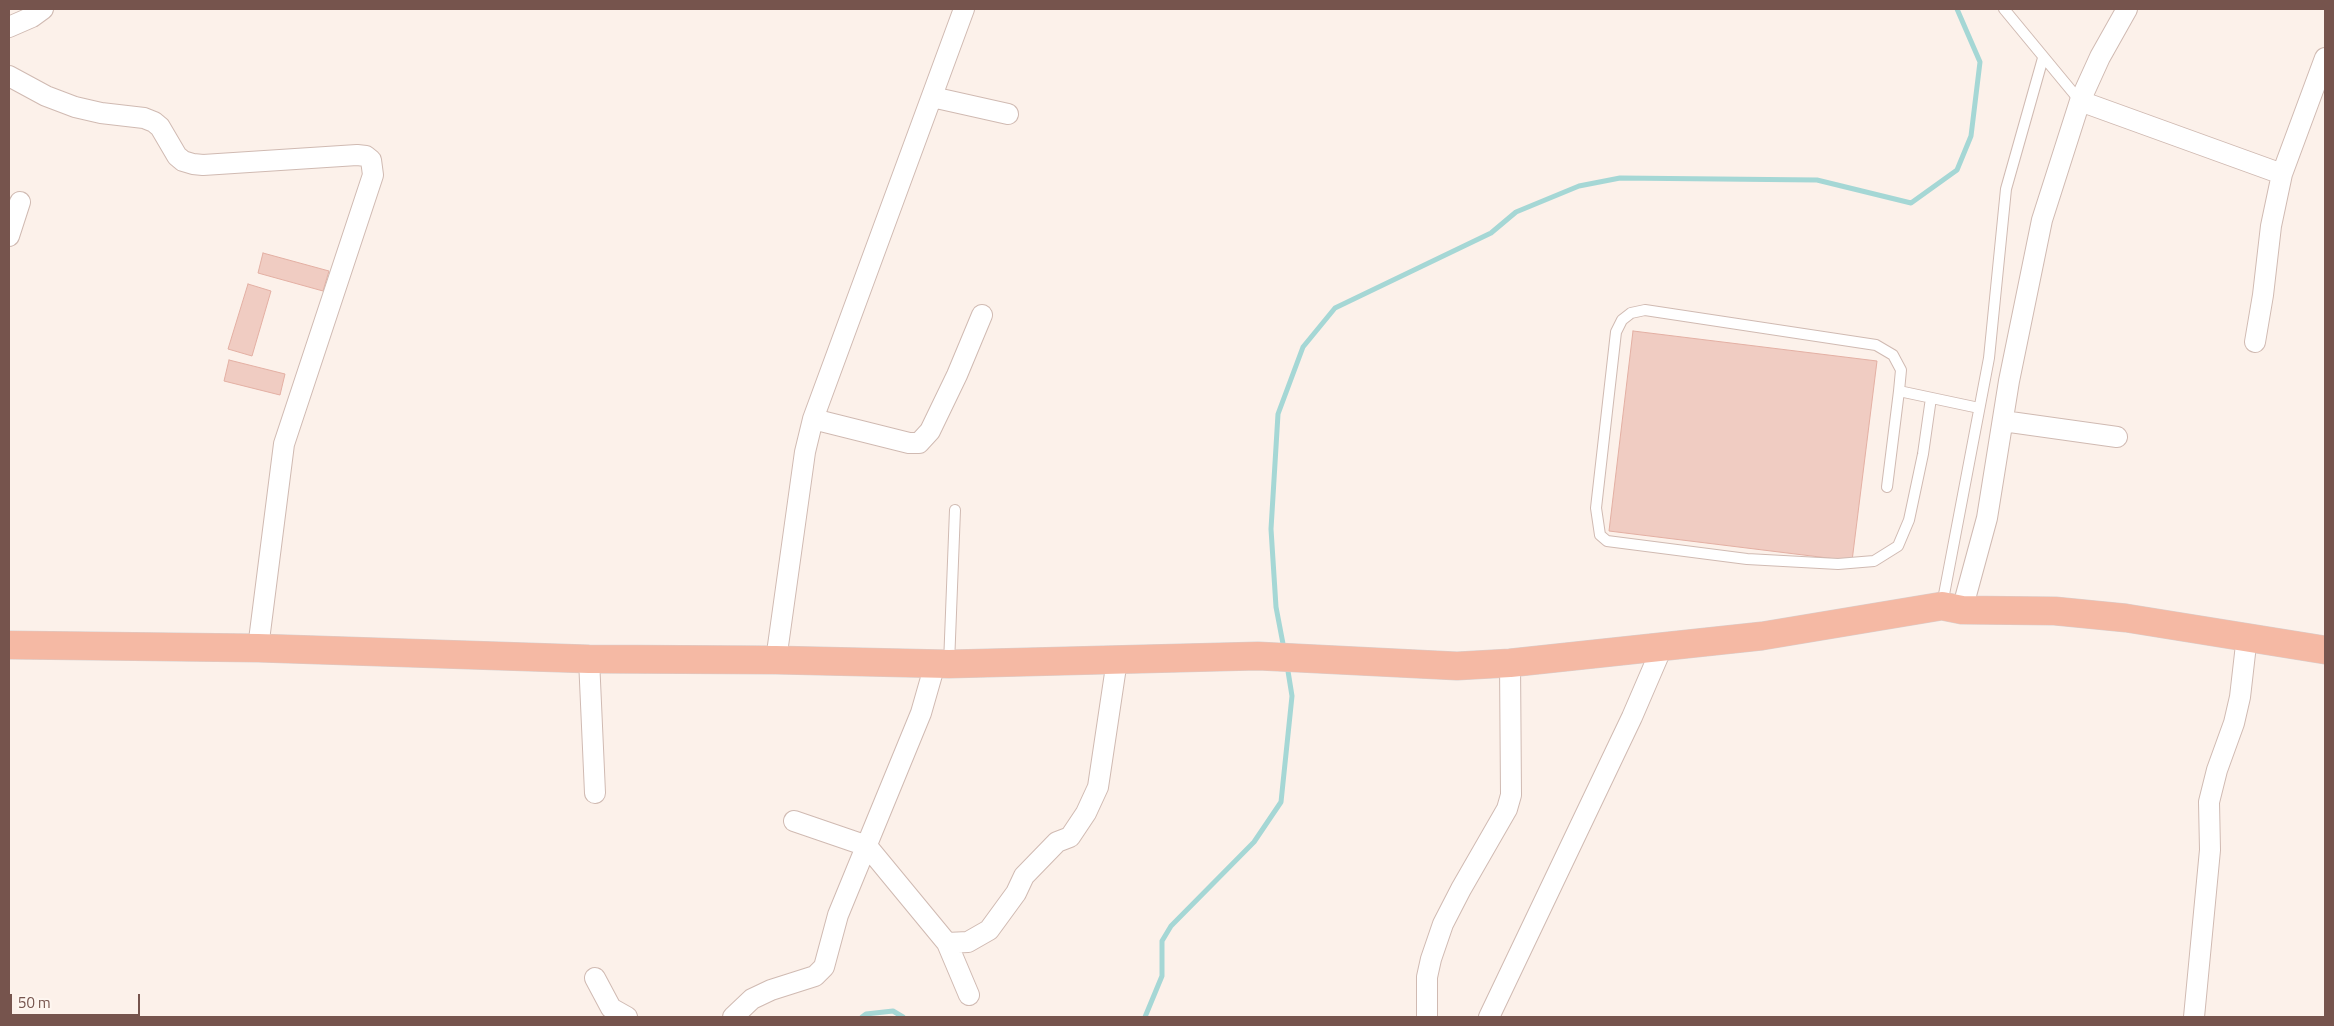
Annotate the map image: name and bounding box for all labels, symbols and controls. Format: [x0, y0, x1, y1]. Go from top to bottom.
scale bar [12, 984, 142, 1016]
text: 50 m [18, 991, 51, 1014]

